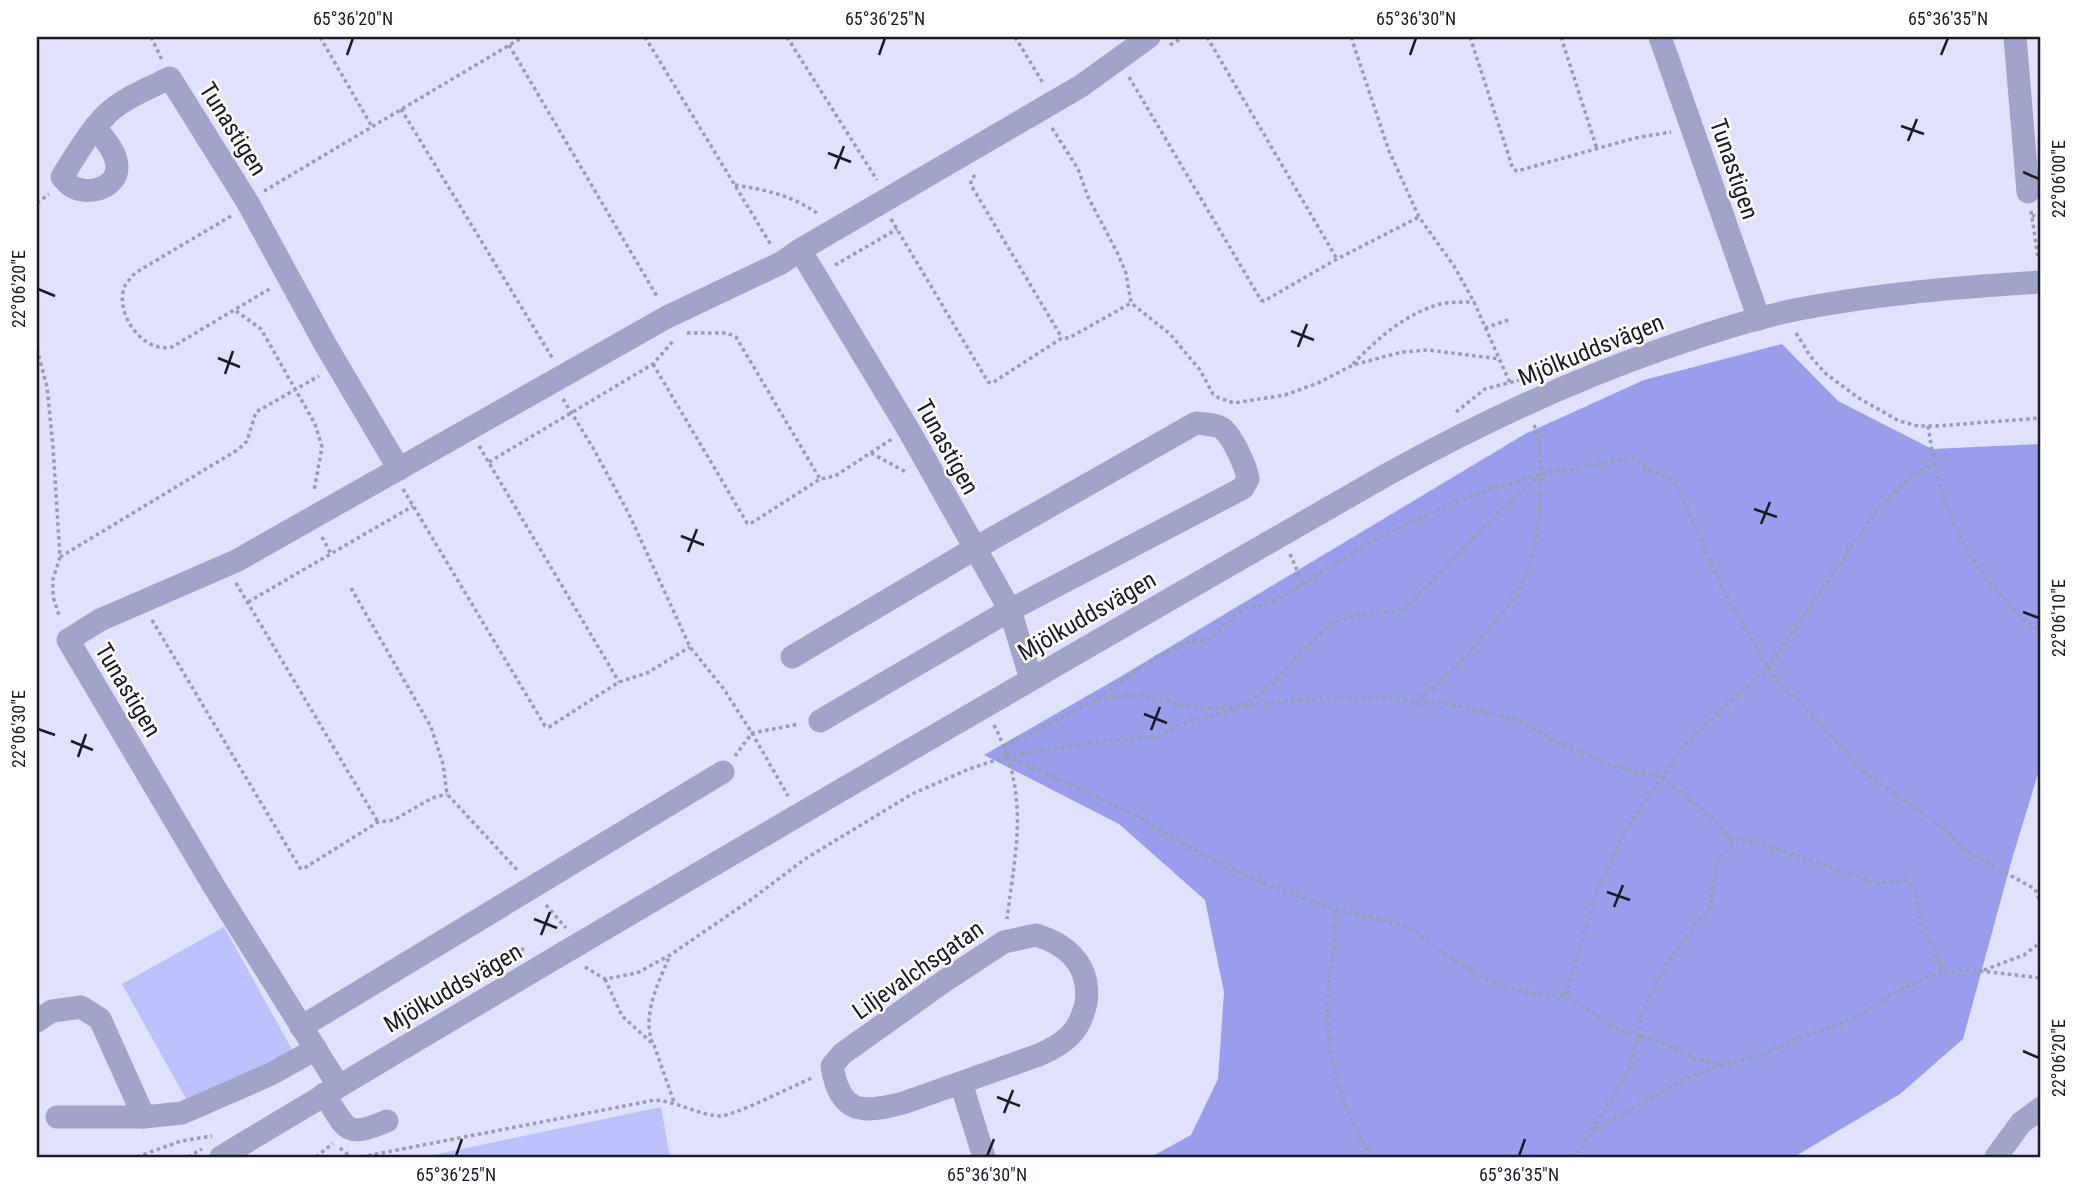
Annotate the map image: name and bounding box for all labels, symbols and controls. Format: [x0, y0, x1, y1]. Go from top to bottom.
text: 65°36'20"N [313, 8, 393, 29]
text: 65°36'25"N [845, 8, 925, 29]
text: 65°36'30"N [1376, 8, 1456, 29]
text: 65°36'35"N [1908, 8, 1988, 29]
street label: Tunastigen [193, 77, 273, 181]
street label: Tunastigen [1704, 115, 1764, 223]
text: 22°06'00"E [2048, 140, 2069, 218]
text: 22°06'20"E [8, 250, 29, 328]
street label: Mjölkuddsvägen [1514, 308, 1668, 392]
street label: Tunastigen [909, 395, 985, 499]
street label: Mjölkuddsvägen [1013, 565, 1161, 667]
text: 22°06'10"E [2048, 579, 2069, 657]
street label: Tunastigen [89, 638, 167, 742]
text: 22°06'30"E [8, 690, 29, 768]
street label: Liljevalchsgatan [847, 915, 989, 1025]
street label: Mjölkuddsvägen [379, 937, 527, 1039]
text: 22°06'20"E [2048, 1019, 2069, 1097]
text: 65°36'25"N [416, 1164, 496, 1185]
text: 65°36'30"N [947, 1164, 1027, 1185]
text: 65°36'35"N [1479, 1164, 1559, 1185]

